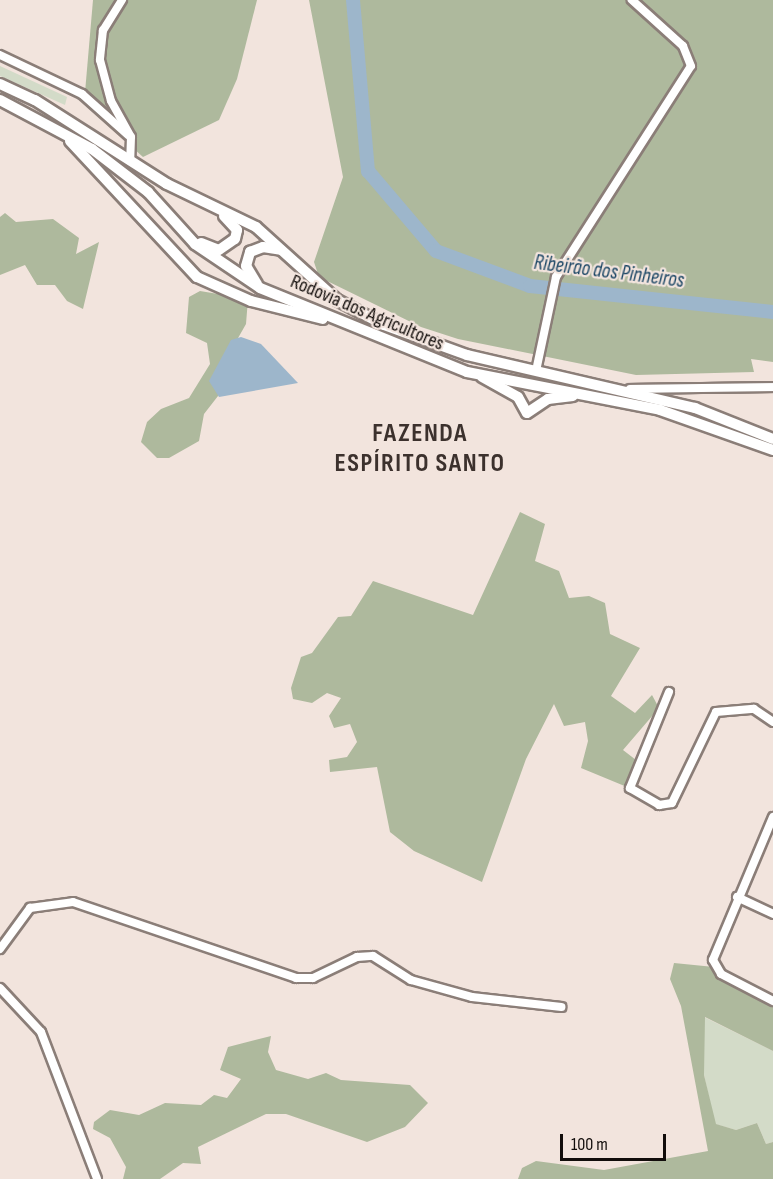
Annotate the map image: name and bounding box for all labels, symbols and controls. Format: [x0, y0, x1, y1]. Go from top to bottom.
water label: Ribeirão dos Pinheiros [532, 250, 686, 294]
street label: Rodovia dos Agricultores [287, 270, 447, 356]
district label: FAZENDA ESPÍRITO SANTO [334, 418, 506, 479]
scale bar [563, 1122, 670, 1160]
text: 100 m [571, 1134, 608, 1155]

